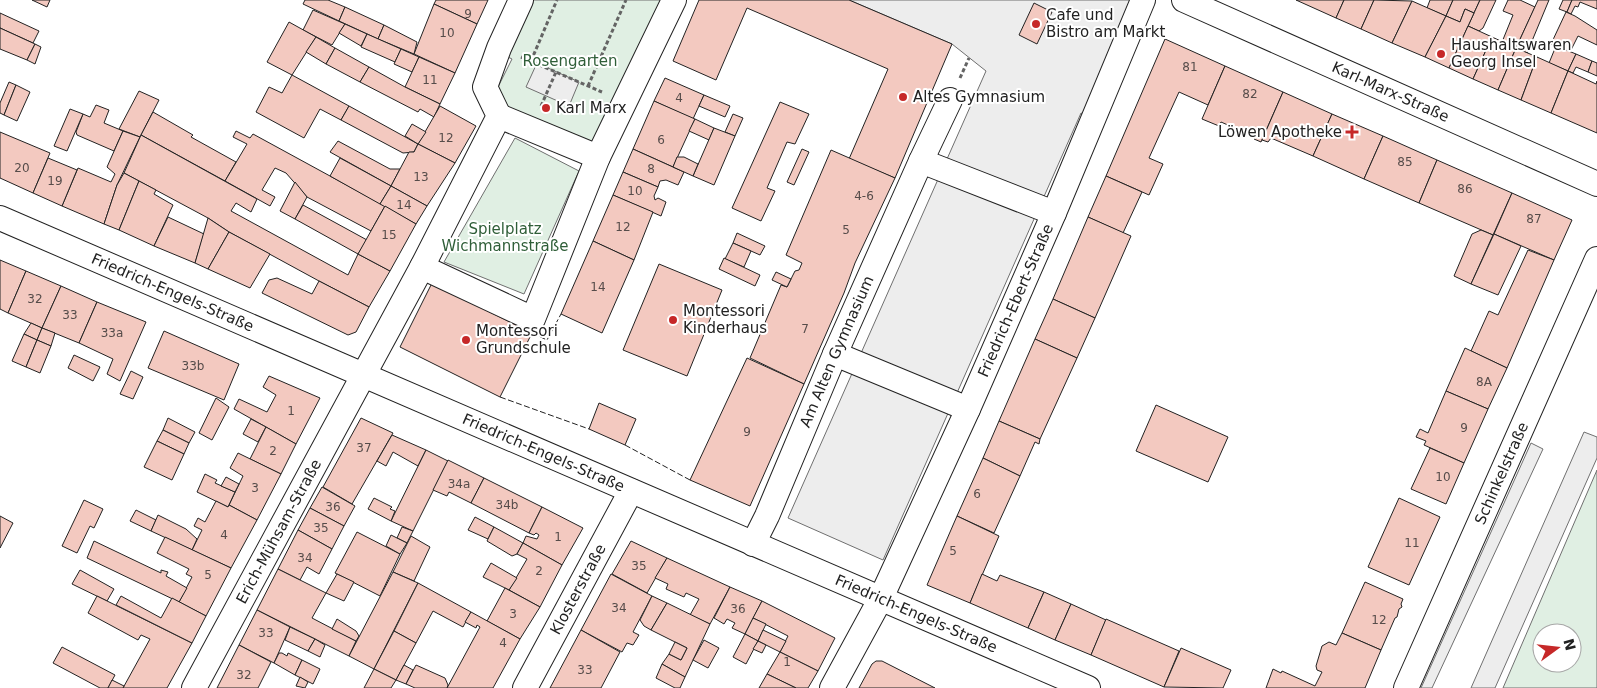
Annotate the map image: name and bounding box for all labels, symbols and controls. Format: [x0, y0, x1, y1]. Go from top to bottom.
place label: Cafe und Bistro am Markt [1046, 6, 1165, 41]
house number: 9 [464, 7, 472, 21]
marker: Cafe und Bistro am Markt [1030, 18, 1042, 30]
house number: 10 [439, 26, 455, 40]
place label: Haushaltswaren Georg Insel [1451, 36, 1571, 71]
marker: Haushaltswaren Georg Insel [1435, 48, 1447, 60]
park label: Rosengarten [523, 52, 617, 70]
street label: Karl-Marx-Straße [1329, 58, 1452, 126]
house number: 81 [1182, 60, 1198, 74]
house number: 11 [422, 73, 438, 87]
house number: 82 [1242, 87, 1258, 101]
place label: Altes Gymnasium [913, 88, 1045, 106]
house number: 4 [675, 91, 683, 105]
marker: Altes Gymnasium [897, 91, 909, 103]
place label: Karl Marx [556, 99, 627, 117]
marker: Karl Marx [540, 102, 552, 114]
place label: Löwen Apotheke [1218, 123, 1342, 141]
marker: Löwen Apotheke [1346, 126, 1358, 138]
house number: 12 [438, 131, 454, 145]
house number: 6 [657, 133, 665, 147]
house number: 85 [1397, 155, 1413, 169]
house number: 20 [14, 161, 30, 175]
house number: 8 [647, 162, 655, 176]
house number: 13 [413, 170, 429, 184]
house number: 19 [47, 174, 63, 188]
house number: 86 [1457, 182, 1473, 196]
house number: 10 [627, 184, 643, 198]
house number: 4-6 [854, 189, 874, 203]
house number: 14 [396, 198, 412, 212]
house number: 87 [1526, 212, 1542, 226]
park label: Spielplatz Wichmannstraße [442, 220, 568, 255]
house number: 12 [615, 220, 631, 234]
street label: Friedrich-Ebert-Straße [974, 221, 1057, 380]
house number: 5 [842, 223, 850, 237]
house number: 15 [381, 228, 397, 242]
street label: Friedrich-Engels-Straße [89, 250, 256, 335]
street label: Am Alten Gymnasium [796, 273, 878, 430]
house number: 14 [590, 280, 606, 294]
house number: 32 [27, 292, 43, 306]
place label: Montessori Kinderhaus [683, 302, 767, 337]
house number: 33 [62, 308, 78, 322]
marker: Montessori Kinderhaus [667, 314, 679, 326]
place label: Montessori Grundschule [476, 322, 571, 357]
house number: 7 [801, 322, 809, 336]
house number: 33a [101, 326, 123, 340]
marker: Montessori Grundschule [460, 334, 472, 346]
house number: 33b [182, 359, 204, 373]
house number: 8A [1476, 375, 1493, 389]
house number: 1 [287, 404, 295, 418]
street label: Friedrich-Engels-Straße [460, 410, 627, 496]
street label: Schinkelstraße [1471, 419, 1532, 527]
house number: 9 [1460, 421, 1468, 435]
house number: 9 [743, 425, 751, 439]
house number: 37 [356, 441, 372, 455]
house number: 2 [269, 444, 277, 458]
street label: Erich-Mühsam-Straße [232, 456, 325, 607]
house number: 10 [1435, 470, 1451, 484]
house number: 34a [448, 477, 470, 491]
house number: 3 [251, 481, 259, 495]
house number: 6 [973, 487, 981, 501]
house number: 34b [496, 498, 518, 512]
house number: 36 [325, 500, 341, 514]
house number: 35 [313, 521, 329, 535]
house number: 4 [220, 528, 228, 542]
house number: 1 [554, 530, 562, 544]
house number: 11 [1404, 536, 1420, 550]
street label: Klosterstraße [546, 541, 610, 638]
house number: 5 [949, 544, 957, 558]
house number: 34 [297, 551, 313, 565]
house number: 35 [631, 559, 647, 573]
house number: 2 [535, 564, 543, 578]
house number: 5 [204, 568, 212, 582]
street label: Friedrich-Engels-Straße [832, 571, 1000, 657]
house number: 34 [611, 601, 627, 615]
house number: 36 [730, 602, 746, 616]
house number: 3 [509, 607, 517, 621]
house number: 12 [1371, 613, 1387, 627]
north arrow [1532, 623, 1582, 673]
house number: 33 [258, 626, 274, 640]
house number: 4 [499, 636, 507, 650]
text: N [1560, 637, 1579, 652]
house number: 1 [783, 655, 791, 669]
house number: 33 [577, 663, 593, 677]
house number: 32 [236, 668, 252, 682]

